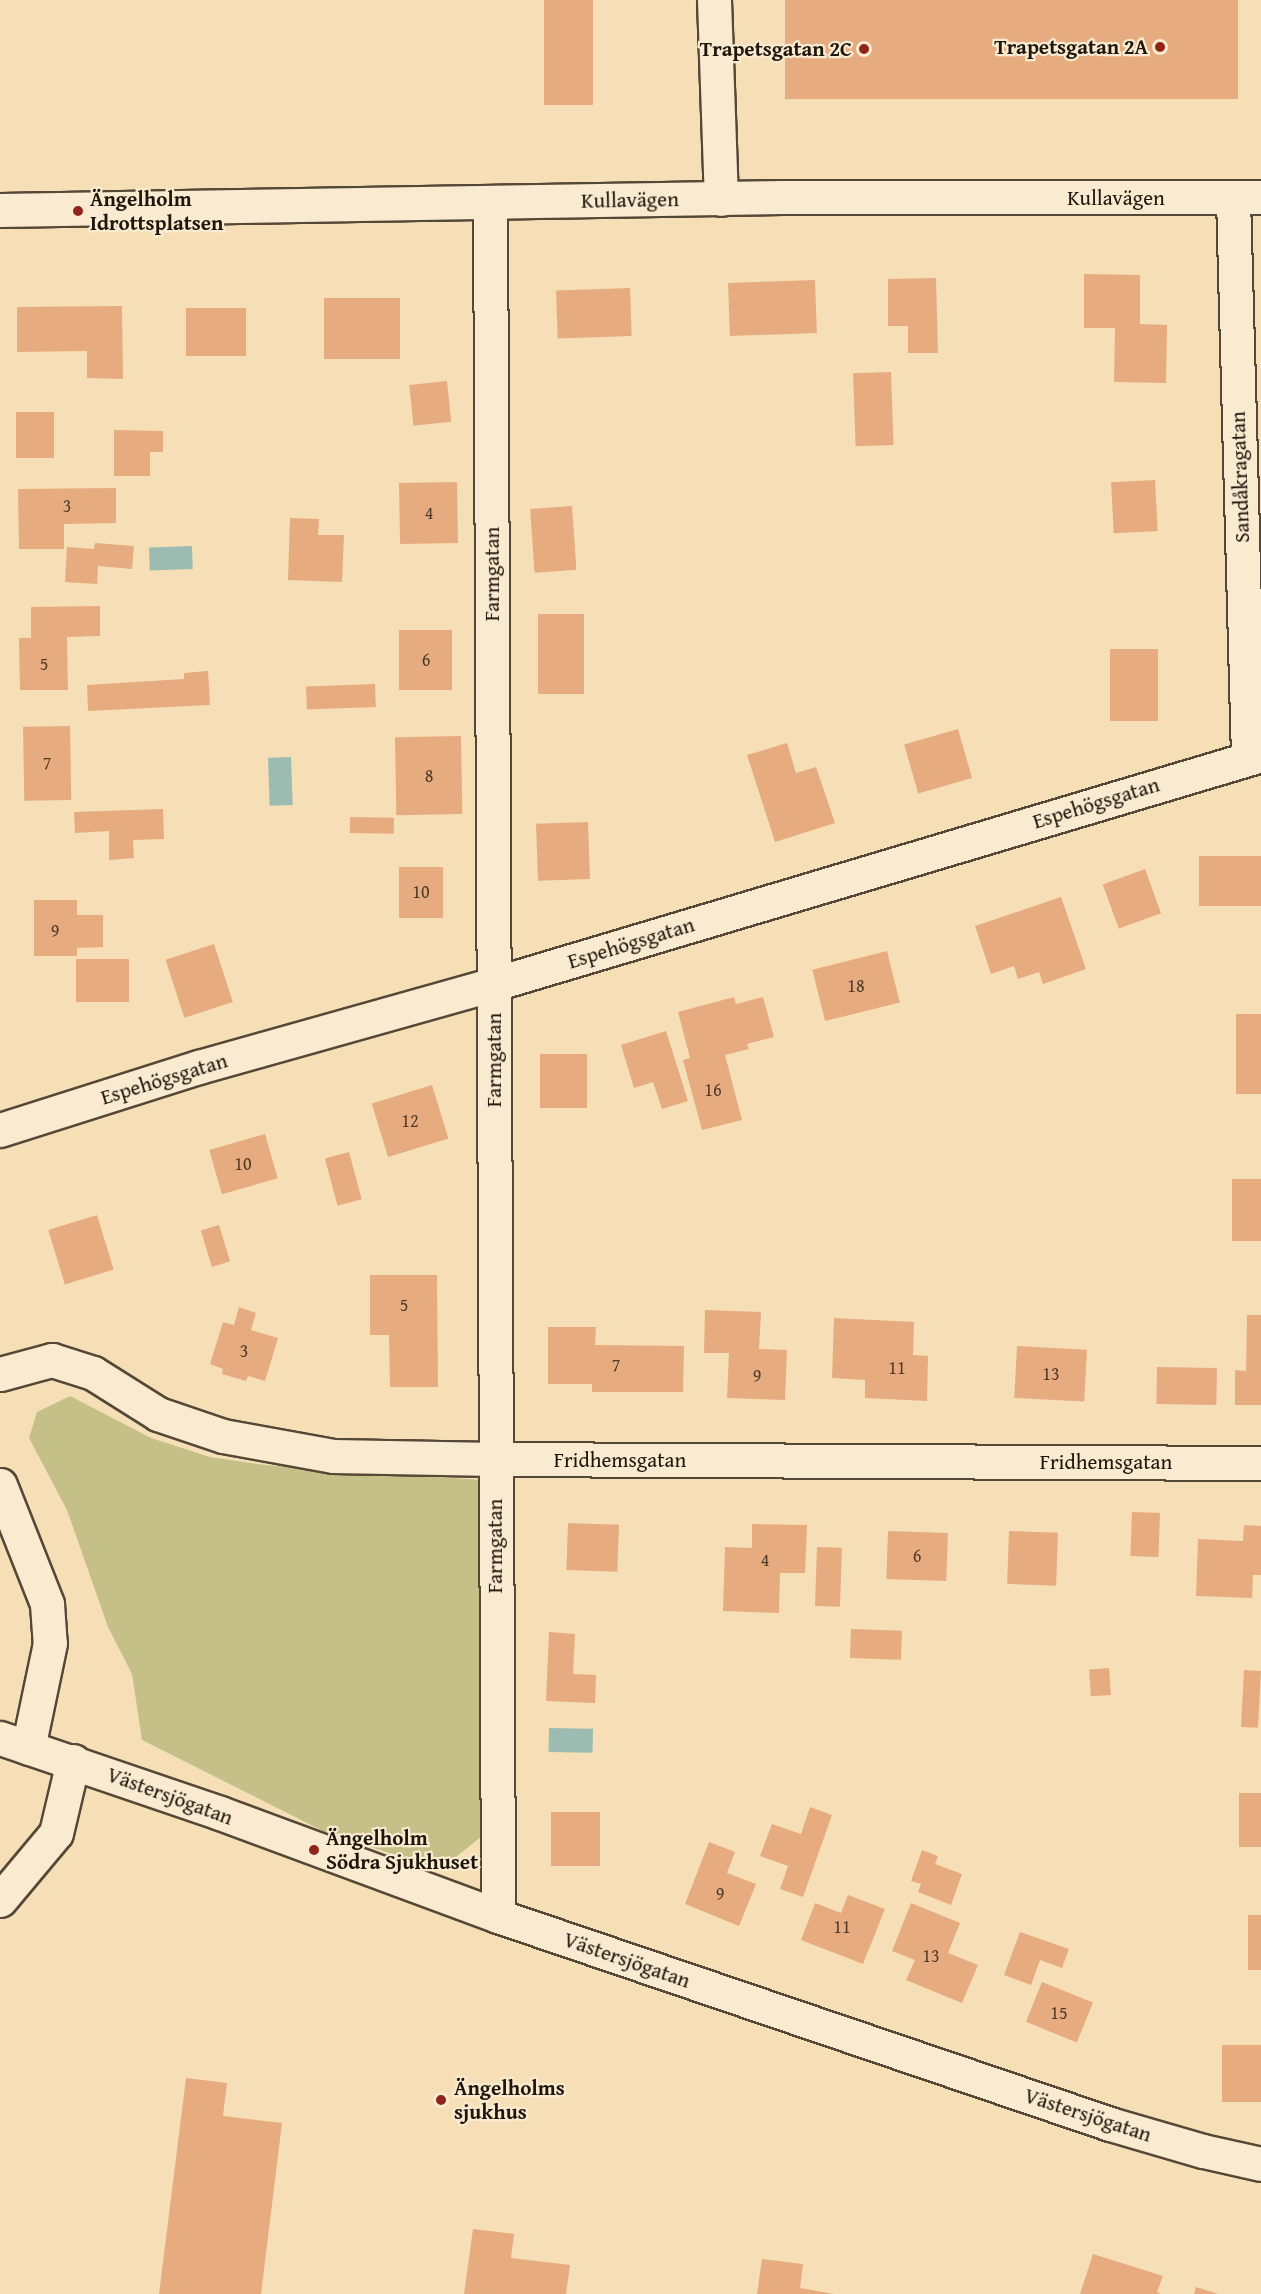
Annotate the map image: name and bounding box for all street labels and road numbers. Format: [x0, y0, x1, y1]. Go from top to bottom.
street label: Kullavägen [1067, 185, 1165, 211]
street label: Kullavägen [581, 187, 679, 213]
street label: Sandåkragatan [1225, 411, 1255, 543]
street label: Farmgatan [479, 527, 505, 621]
street label: Espehögsgatan [1030, 772, 1162, 834]
street label: Espehögsgatan [565, 912, 697, 974]
street label: Farmgatan [481, 1013, 507, 1107]
street label: Espehögsgatan [98, 1048, 230, 1110]
street label: Fridhemsgatan [554, 1447, 686, 1473]
street label: Fridhemsgatan [1040, 1449, 1172, 1475]
street label: Farmgatan [482, 1499, 508, 1593]
street label: Västersjögatan [104, 1762, 236, 1830]
street label: Västersjögatan [560, 1927, 694, 1993]
street label: Västersjögatan [1021, 2083, 1155, 2147]

